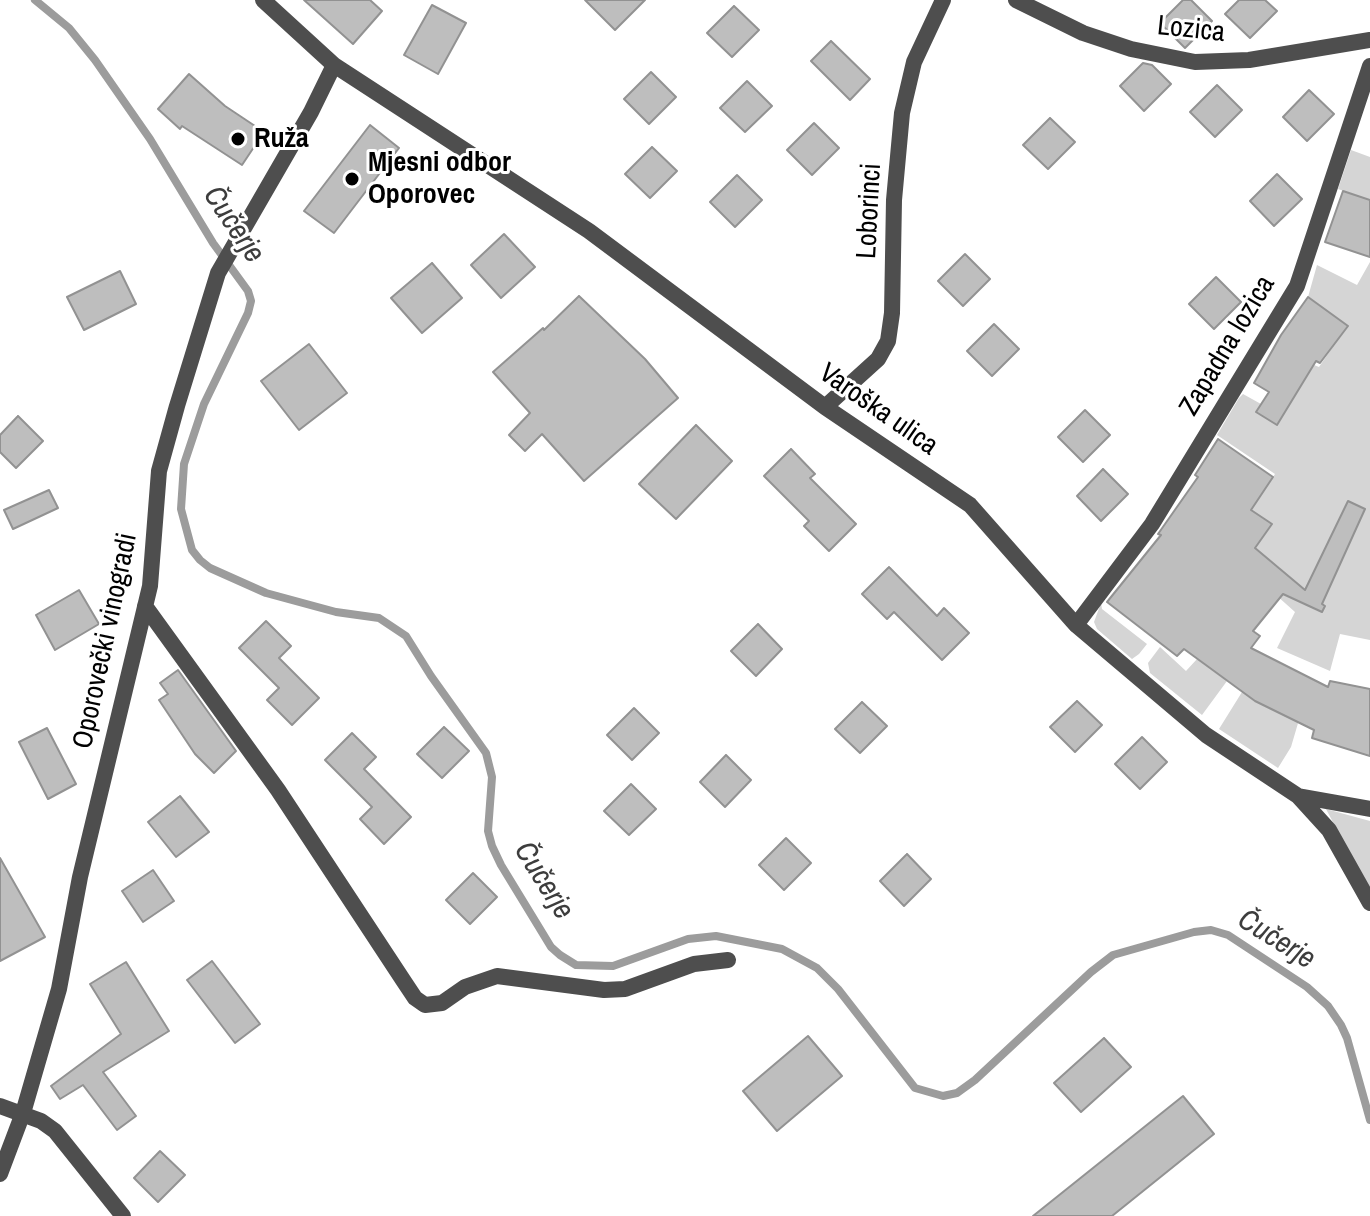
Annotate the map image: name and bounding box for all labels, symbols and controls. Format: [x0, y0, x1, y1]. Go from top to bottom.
street label: Lozica [1156, 10, 1226, 50]
place label: Ruža [254, 122, 309, 156]
marker: Ruža [229, 130, 247, 148]
place label: Mjesni odbor Oporovec [368, 146, 511, 212]
street label: Loborinci [851, 162, 889, 260]
marker: Mjesni odbor Oporovec [343, 170, 361, 188]
water label: Čučerje [194, 180, 272, 270]
street label: Zapadna lozica [1173, 270, 1283, 422]
street label: Varoška ulica [812, 357, 944, 463]
street label: Oporovečki vinogradi [67, 530, 145, 752]
water label: Čučerje [505, 836, 581, 926]
water label: Čučerje [1231, 902, 1321, 978]

